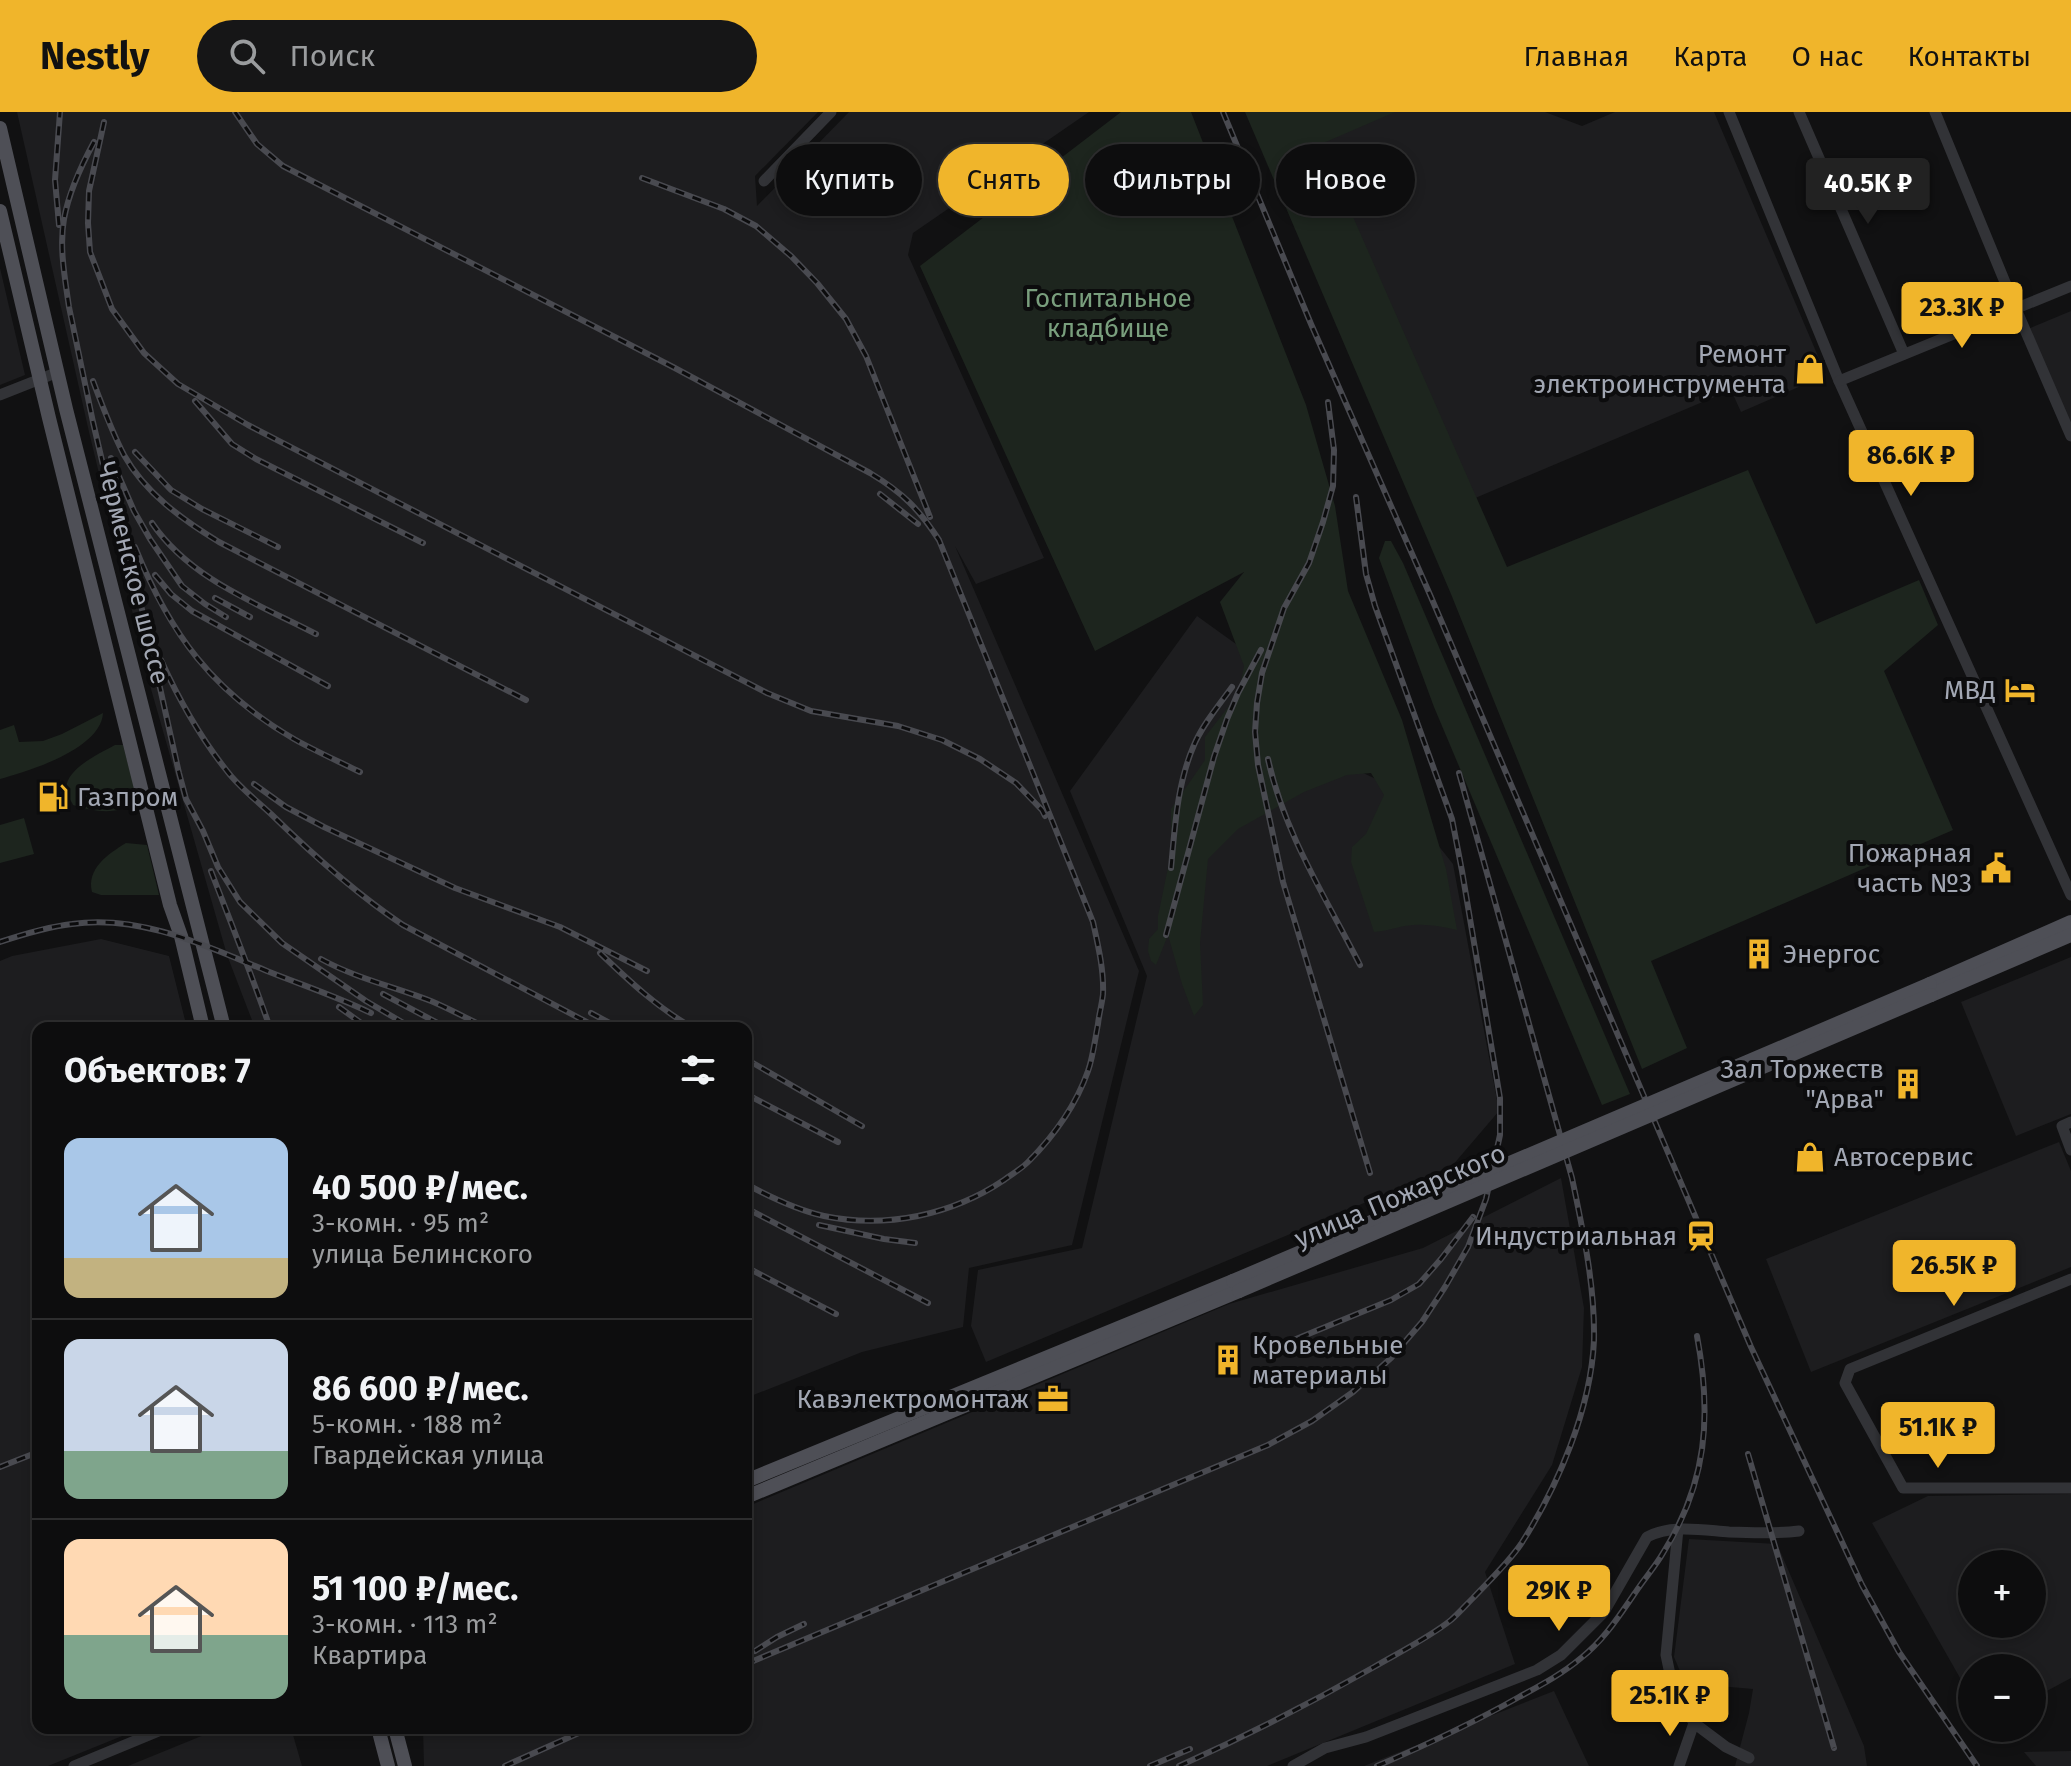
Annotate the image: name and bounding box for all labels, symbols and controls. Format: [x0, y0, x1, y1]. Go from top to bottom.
search box [197, 20, 757, 92]
text: Nestly [40, 33, 149, 79]
icon: search [225, 34, 269, 78]
text: Поиск [289, 38, 375, 74]
text: Главная [1523, 40, 1629, 73]
text: Карта [1673, 40, 1747, 73]
text: О нас [1791, 40, 1863, 73]
text: Контакты [1907, 40, 2031, 73]
chip: Купить [776, 144, 922, 216]
chip: Снять [938, 144, 1069, 216]
chip: Фильтры [1085, 144, 1260, 216]
chip: Новое [1276, 144, 1415, 216]
pin: 40.5K ₽ [1794, 158, 1942, 226]
text: 40.5K ₽ [1824, 168, 1912, 199]
pin: 23.3K ₽ [1888, 282, 2036, 350]
park label: Госпитальное кладбище [1024, 283, 1192, 344]
text: 23.3K ₽ [1919, 292, 2005, 323]
place label: Ремонт электроинструмента [1534, 339, 1786, 400]
shop icon: Ремонт электроинструмента [1793, 352, 1827, 386]
pin: 86.6K ₽ [1837, 430, 1985, 498]
text: 86.6K ₽ [1867, 440, 1955, 471]
street label: Черменское шоссе [90, 458, 176, 688]
hotel icon: МВД [2003, 673, 2037, 707]
place label: МВД [1944, 675, 1996, 706]
fuel station icon: Газпром [36, 780, 70, 814]
place label: Газпром [77, 782, 178, 813]
place label: Пожарная часть №3 [1848, 838, 1972, 899]
public building icon: Пожарная часть №3 [1979, 851, 2013, 885]
building icon: Энергос [1742, 937, 1776, 971]
place label: Энергос [1783, 939, 1880, 970]
icon: filters [676, 1048, 720, 1092]
text: Объектов: 7 [64, 1050, 251, 1091]
place label: Зал Торжеств "Арва" [1721, 1054, 1884, 1115]
building icon: Зал Торжеств "Арва" [1891, 1067, 1925, 1101]
street label: улица Пожарского [1290, 1138, 1510, 1254]
shop icon: Автосервис [1793, 1140, 1827, 1174]
place label: Автосервис [1834, 1142, 1974, 1173]
text: 40 500 ₽/мес. [312, 1167, 528, 1208]
icon: home [128, 1170, 224, 1266]
text: 3-комн. · 95 m² [312, 1208, 489, 1239]
station icon: Индустриальная [1684, 1219, 1718, 1253]
place label: Индустриальная [1475, 1221, 1677, 1252]
text: улица Белинского [312, 1239, 533, 1270]
pin: 26.5K ₽ [1880, 1240, 2028, 1308]
text: 26.5K ₽ [1911, 1250, 1997, 1281]
place label: Кровельные материалы [1252, 1330, 1403, 1391]
building icon: Кровельные материалы [1211, 1343, 1245, 1377]
text: 86 600 ₽/мес. [312, 1368, 529, 1409]
icon: home [128, 1371, 224, 1467]
office icon: Кавэлектромонтаж [1036, 1382, 1070, 1416]
place label: Кавэлектромонтаж [797, 1384, 1029, 1415]
pin: 51.1K ₽ [1864, 1402, 2012, 1470]
text: 5-комн. · 188 m² [312, 1409, 502, 1440]
text: 51.1K ₽ [1899, 1412, 1977, 1443]
text: Гвардейская улица [312, 1440, 544, 1471]
map controls [1958, 1550, 2046, 1742]
button: + [1958, 1550, 2046, 1638]
pin: 29K ₽ [1503, 1565, 1615, 1633]
text: 51 100 ₽/мес. [312, 1568, 518, 1609]
icon: home [128, 1571, 224, 1667]
text: 29K ₽ [1526, 1575, 1592, 1606]
text: 3-комн. · 113 m² [312, 1609, 498, 1640]
text: Квартира [312, 1640, 427, 1671]
button: − [1958, 1654, 2046, 1742]
pin: 25.1K ₽ [1596, 1670, 1744, 1738]
text: 25.1K ₽ [1629, 1680, 1711, 1711]

